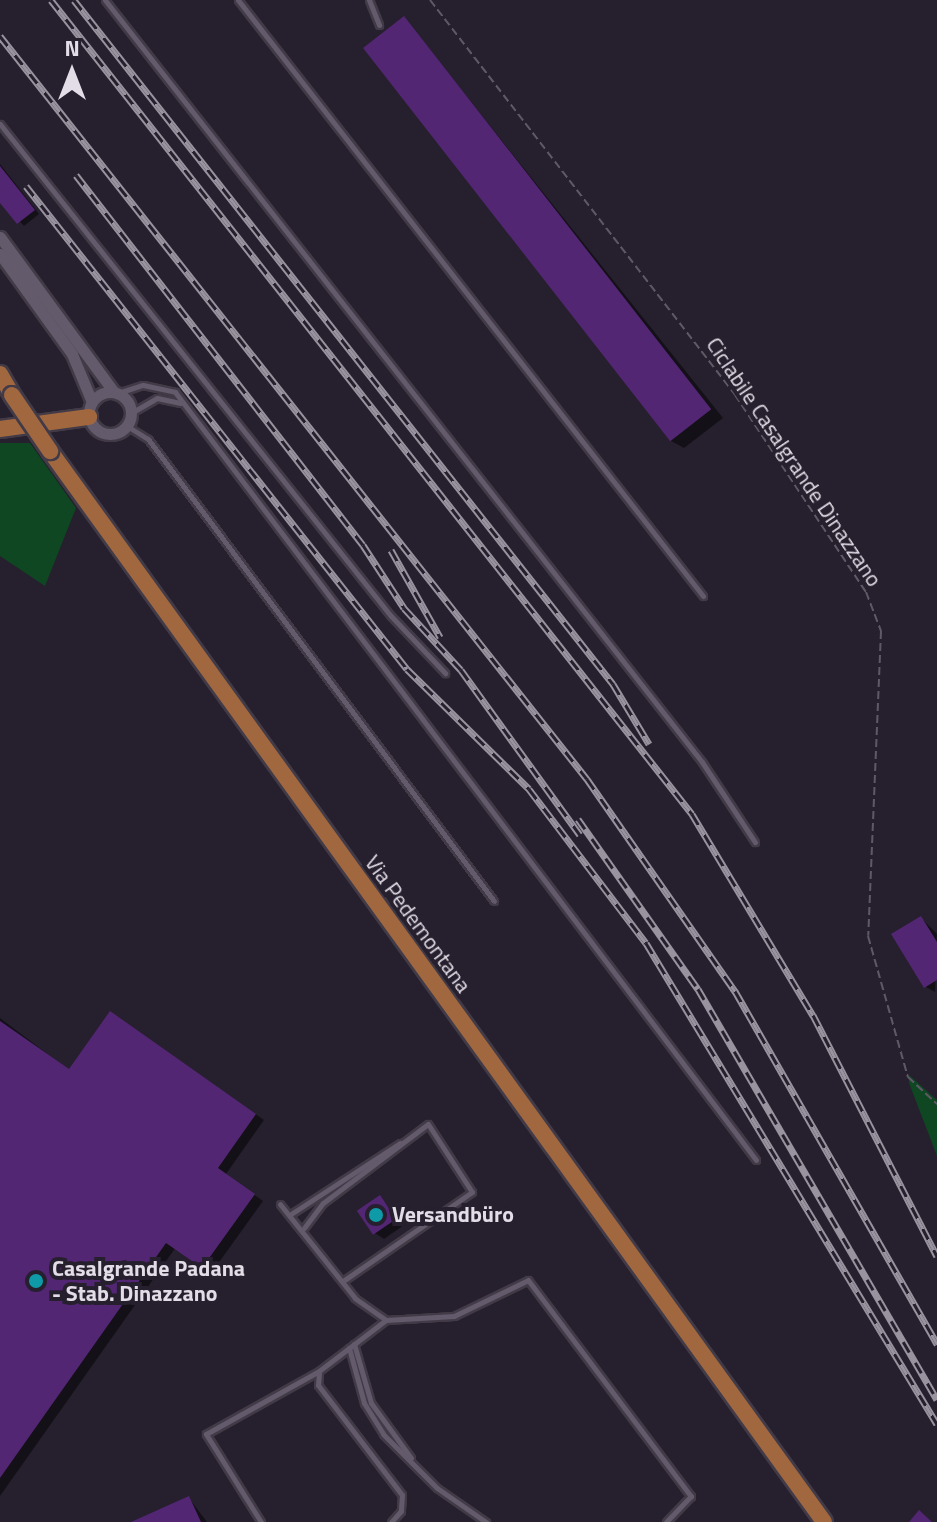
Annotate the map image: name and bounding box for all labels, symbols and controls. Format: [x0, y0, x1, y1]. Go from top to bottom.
text: N [64, 31, 80, 65]
north arrow [32, 32, 112, 112]
street label: Ciclabile Casalgrande Dinazzano [701, 332, 887, 592]
street label: Via Pedemontana [359, 850, 477, 998]
place label: Versandbüro [392, 1202, 514, 1228]
marker: Versandbüro [367, 1206, 385, 1224]
place label: Casalgrande Padana - Stab. Dinazzano [52, 1255, 245, 1306]
marker: Casalgrande Padana - Stab. Dinazzano [27, 1272, 45, 1290]

